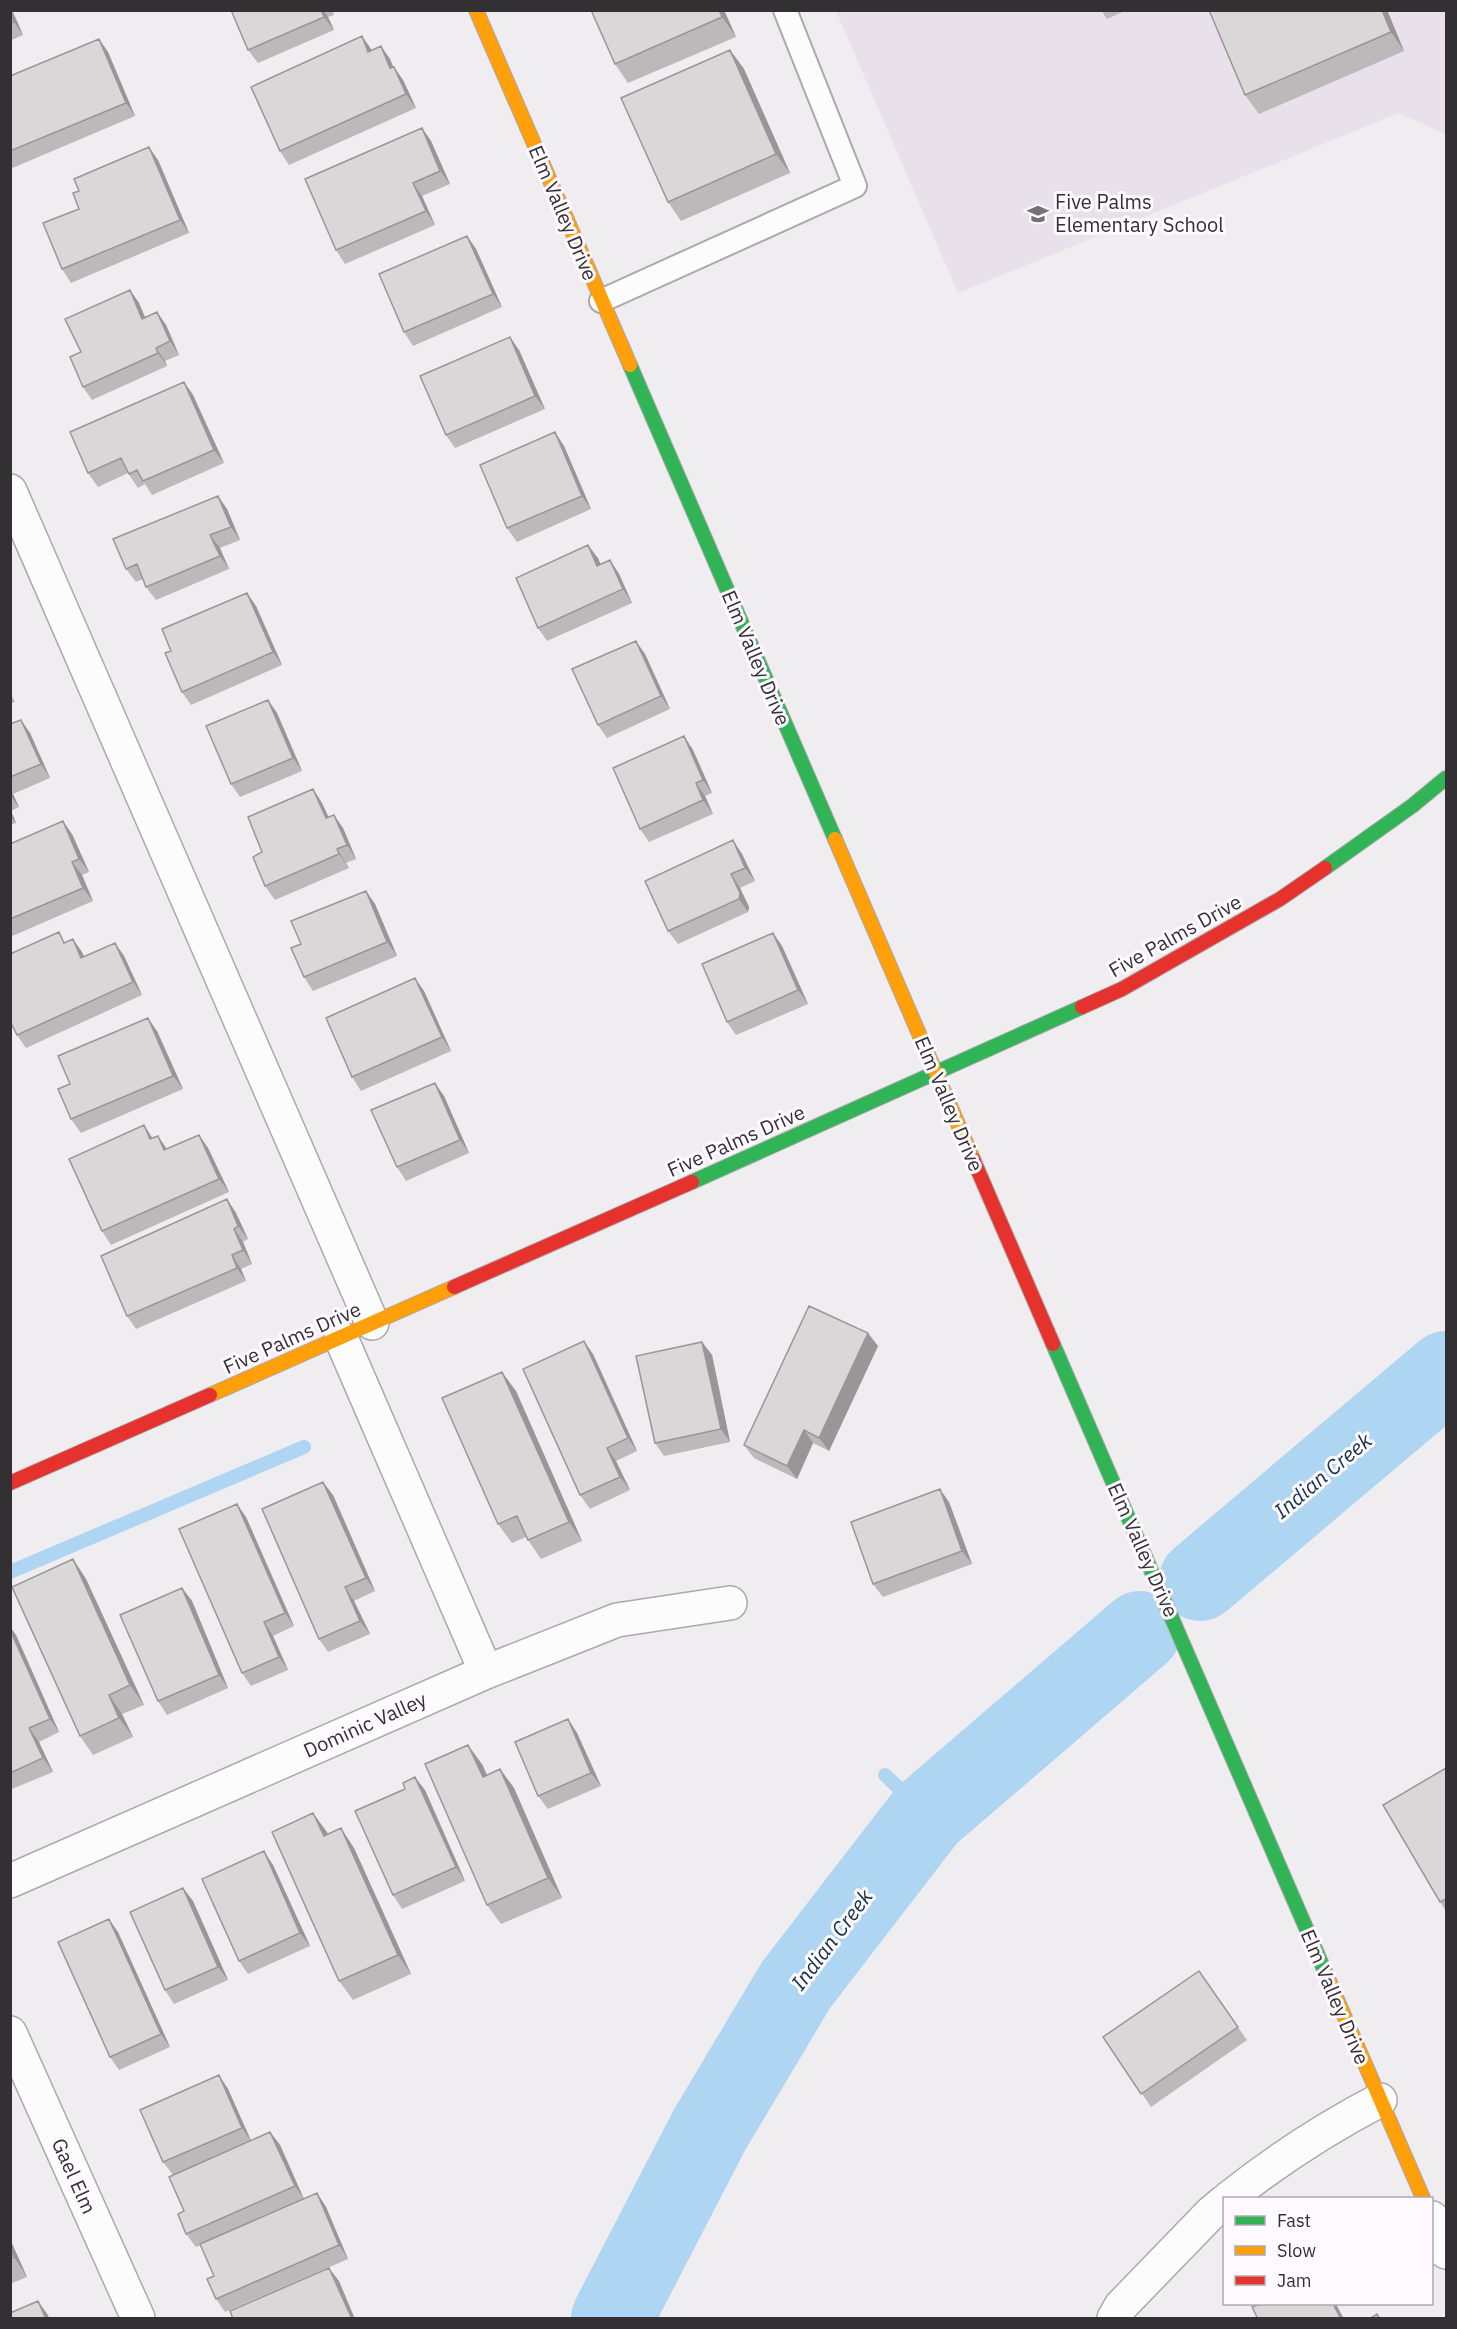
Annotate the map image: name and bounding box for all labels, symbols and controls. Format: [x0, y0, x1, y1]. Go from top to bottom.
street label: Elm Valley Drive [523, 141, 604, 285]
place label: Five Palms Elementary School [1055, 188, 1224, 238]
school or university icon: Five Palms Elementary School [1026, 202, 1050, 226]
street label: Elm Valley Drive [716, 586, 797, 730]
street label: Five Palms Drive [1104, 888, 1246, 983]
street label: Elm Valley Drive [909, 1032, 990, 1176]
street label: Five Palms Drive [663, 1098, 809, 1183]
street label: Five Palms Drive [219, 1295, 365, 1380]
water label: Indian Creek [1268, 1425, 1378, 1524]
street label: Elm Valley Drive [1102, 1478, 1185, 1621]
street label: Dominic Valley [299, 1685, 431, 1764]
water label: Indian Creek [784, 1882, 879, 1995]
street label: Elm Valley Drive [1295, 1925, 1376, 2069]
street label: Gael Elm [46, 2134, 103, 2218]
legend [1223, 2197, 1433, 2305]
text: Fast [1277, 2209, 1311, 2232]
text: Slow [1277, 2239, 1316, 2262]
text: Jam [1277, 2269, 1312, 2292]

